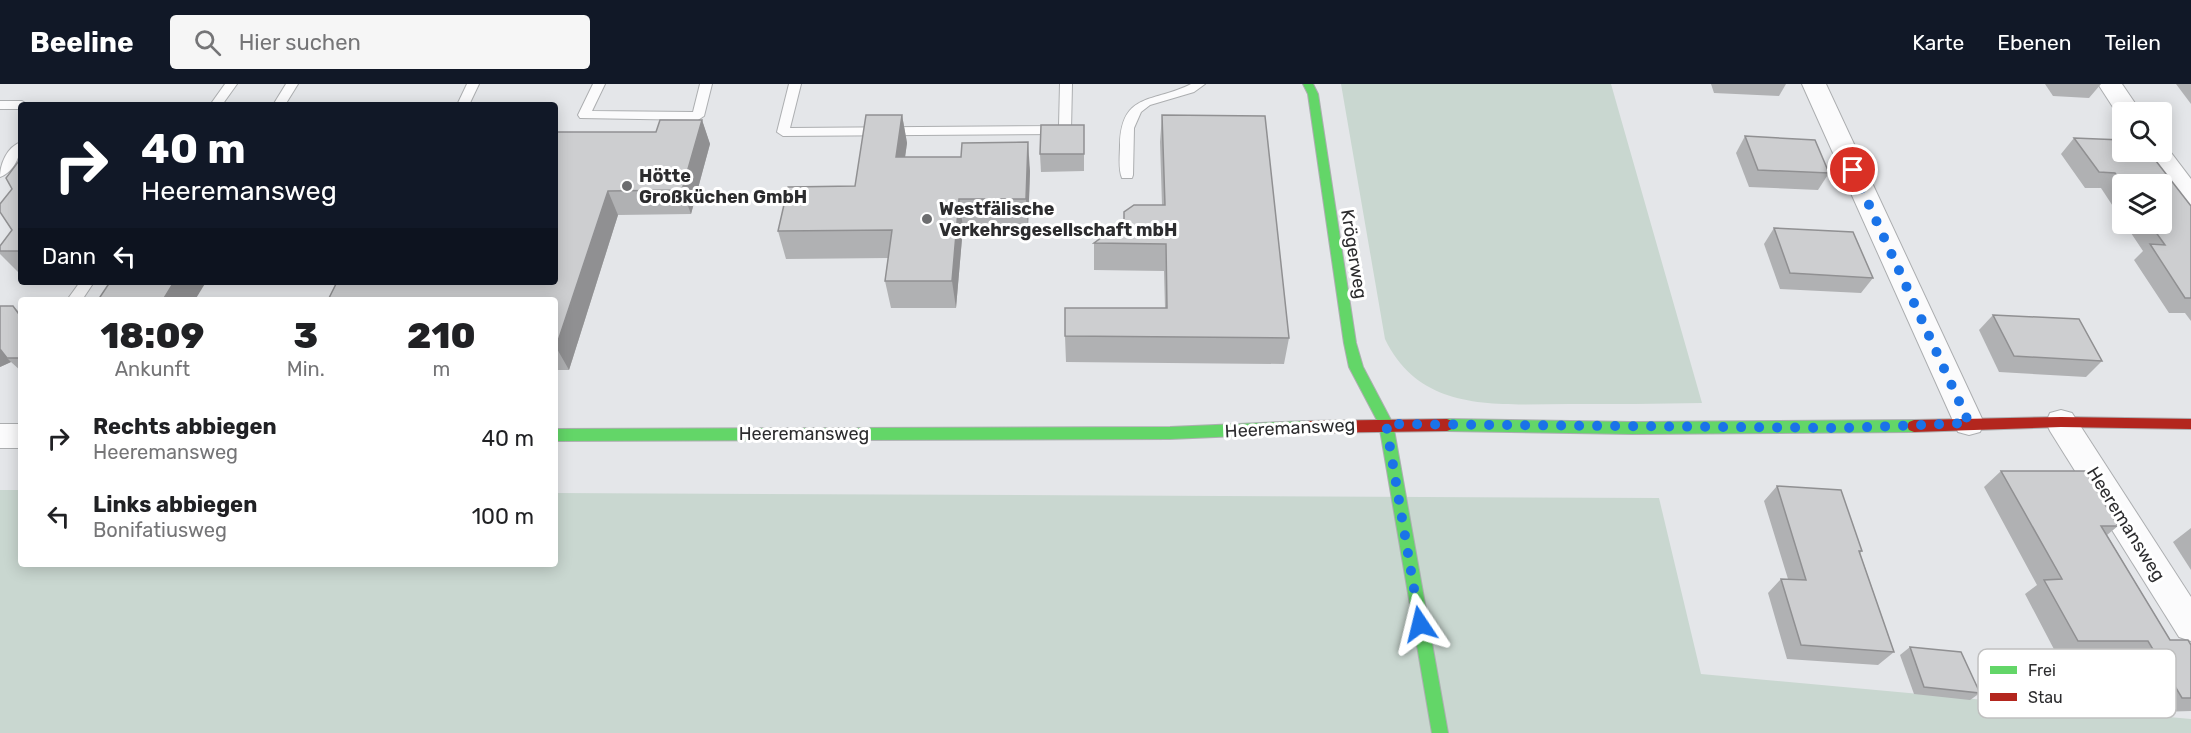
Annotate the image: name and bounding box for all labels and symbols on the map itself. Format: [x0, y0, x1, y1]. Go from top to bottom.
pin [1827, 144, 1878, 195]
place label: Hötte Großküchen GmbH [639, 165, 807, 208]
marker: Hötte Großküchen GmbH [620, 179, 634, 193]
place label: Westfälische Verkehrsgesellschaft mbH [939, 198, 1177, 241]
street label: Krögerweg [1336, 208, 1372, 300]
marker: Westfälische Verkehrsgesellschaft mbH [920, 212, 934, 226]
street label: Heeremansweg [1224, 414, 1356, 442]
street label: Heeremansweg [739, 423, 869, 445]
street label: Heeremansweg [2082, 463, 2170, 585]
position arrow [1388, 592, 1452, 656]
legend [1978, 649, 2176, 718]
text: Frei [2028, 661, 2056, 680]
text: Stau [2028, 688, 2063, 707]

